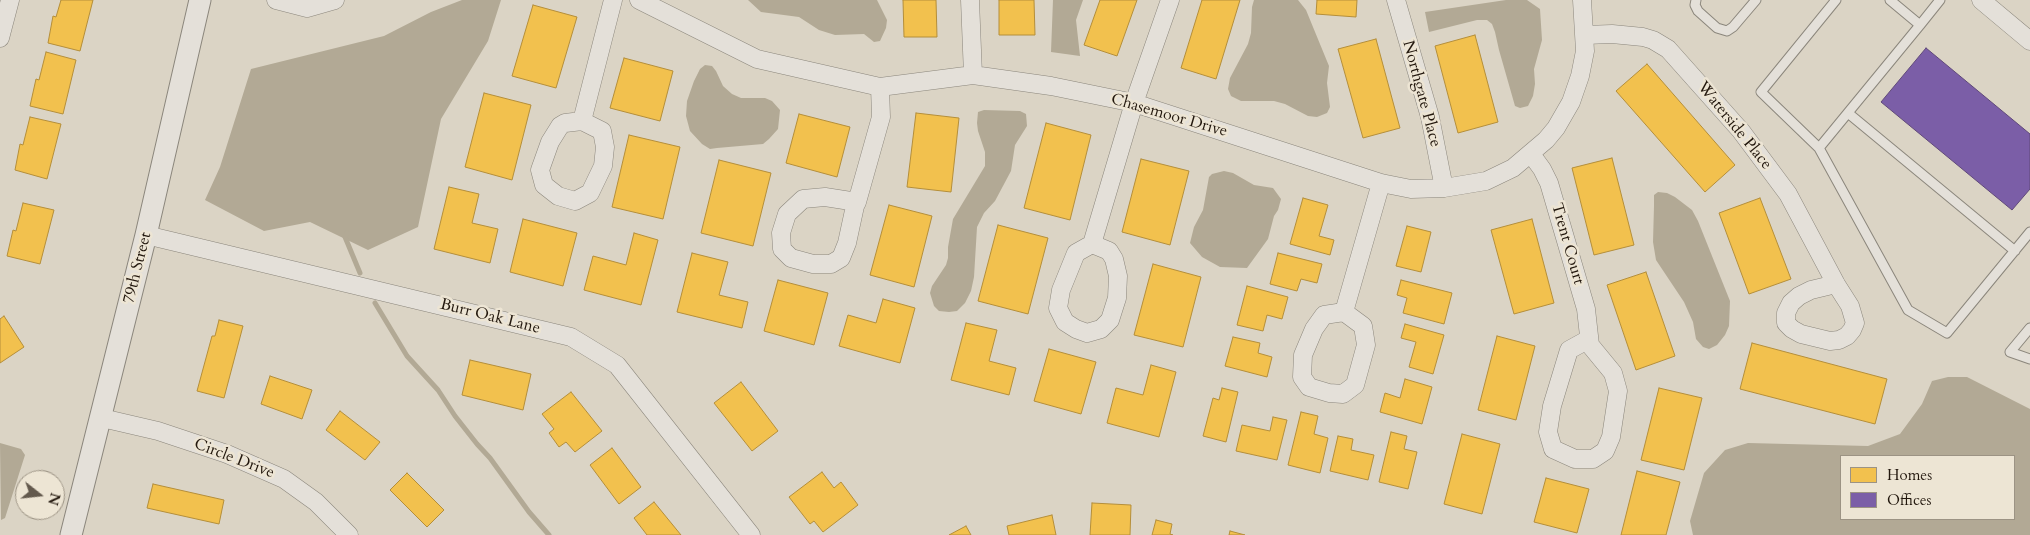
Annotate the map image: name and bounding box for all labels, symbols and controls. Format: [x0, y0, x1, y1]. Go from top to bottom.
street label: Northgate Place [1398, 39, 1444, 149]
street label: Waterside Place [1693, 78, 1775, 174]
street label: Chasemoor Drive [1109, 90, 1229, 142]
street label: Trent Court [1546, 201, 1588, 287]
street label: 79th Street [120, 230, 156, 306]
street label: Burr Oak Lane [438, 295, 542, 339]
street label: Circle Drive [191, 435, 277, 483]
legend [1840, 455, 2015, 520]
text: Homes [1887, 465, 1932, 485]
north arrow [15, 470, 65, 520]
text: Offices [1887, 490, 1932, 510]
text: N [43, 491, 65, 507]

